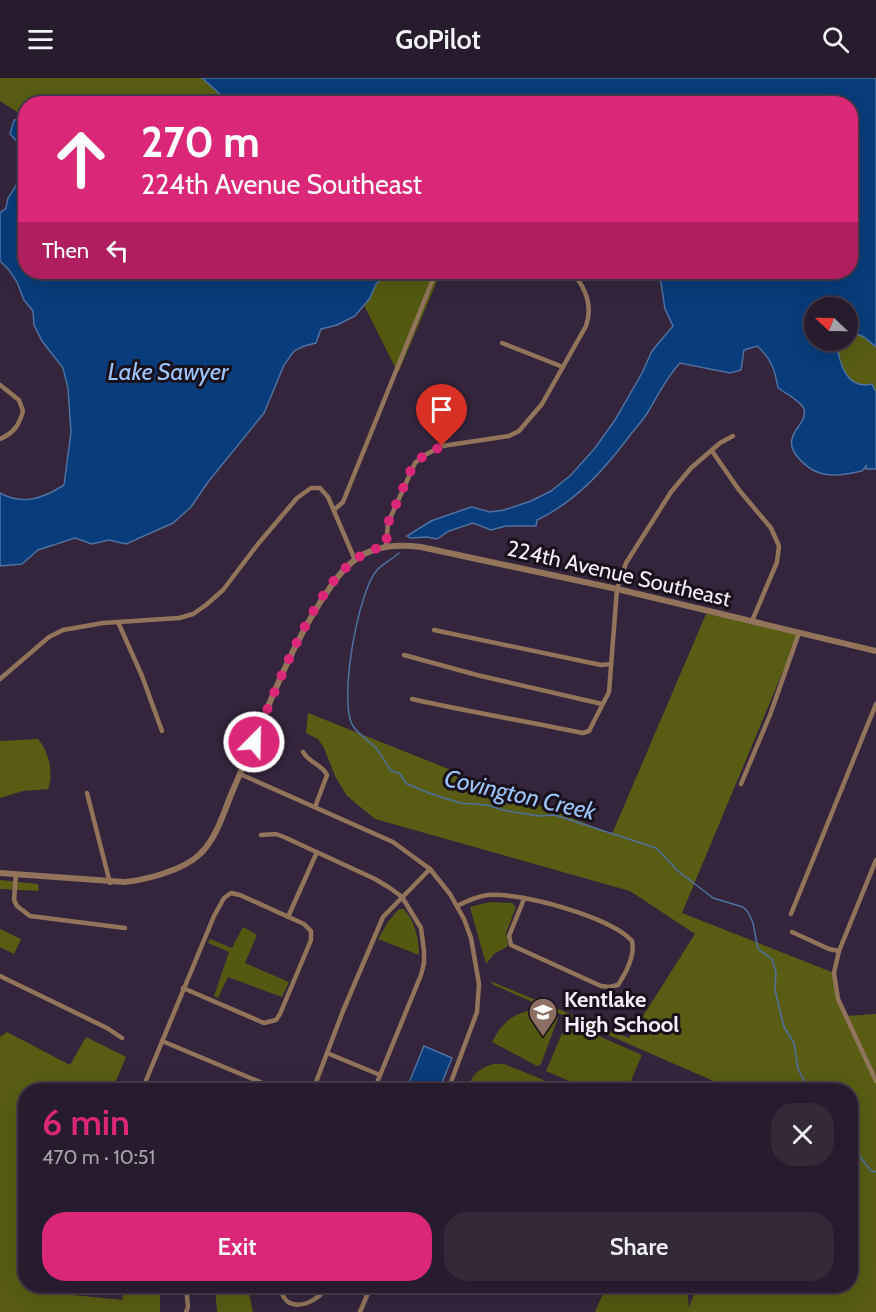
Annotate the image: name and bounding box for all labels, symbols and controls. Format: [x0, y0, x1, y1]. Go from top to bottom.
icon: menu [24, 23, 57, 56]
text: GoPilot [395, 23, 481, 56]
icon: search [819, 23, 852, 56]
text: 270 m [141, 116, 260, 168]
icon: ahead [42, 120, 120, 198]
text: 224th Avenue Southeast [141, 168, 422, 201]
icon: left [101, 234, 134, 267]
text: Then [42, 237, 89, 264]
north arrow [804, 297, 858, 351]
map controls [804, 297, 858, 351]
water label: Lake Sawyer [108, 357, 230, 386]
pin [416, 384, 467, 446]
icon: arrive [425, 393, 458, 426]
street label: 224th Avenue Southeast [504, 535, 734, 613]
position arrow [222, 710, 286, 774]
water label: Covington Creek [442, 763, 599, 826]
place label: Kentlake High School [564, 986, 679, 1038]
school or university icon: Kentlake High School [527, 996, 559, 1038]
text: 6 min [42, 1100, 130, 1144]
button: close [771, 1103, 834, 1166]
text: 470 m · 10:51 [42, 1145, 155, 1169]
button: Exit [42, 1212, 432, 1281]
button: Share [444, 1212, 834, 1281]

